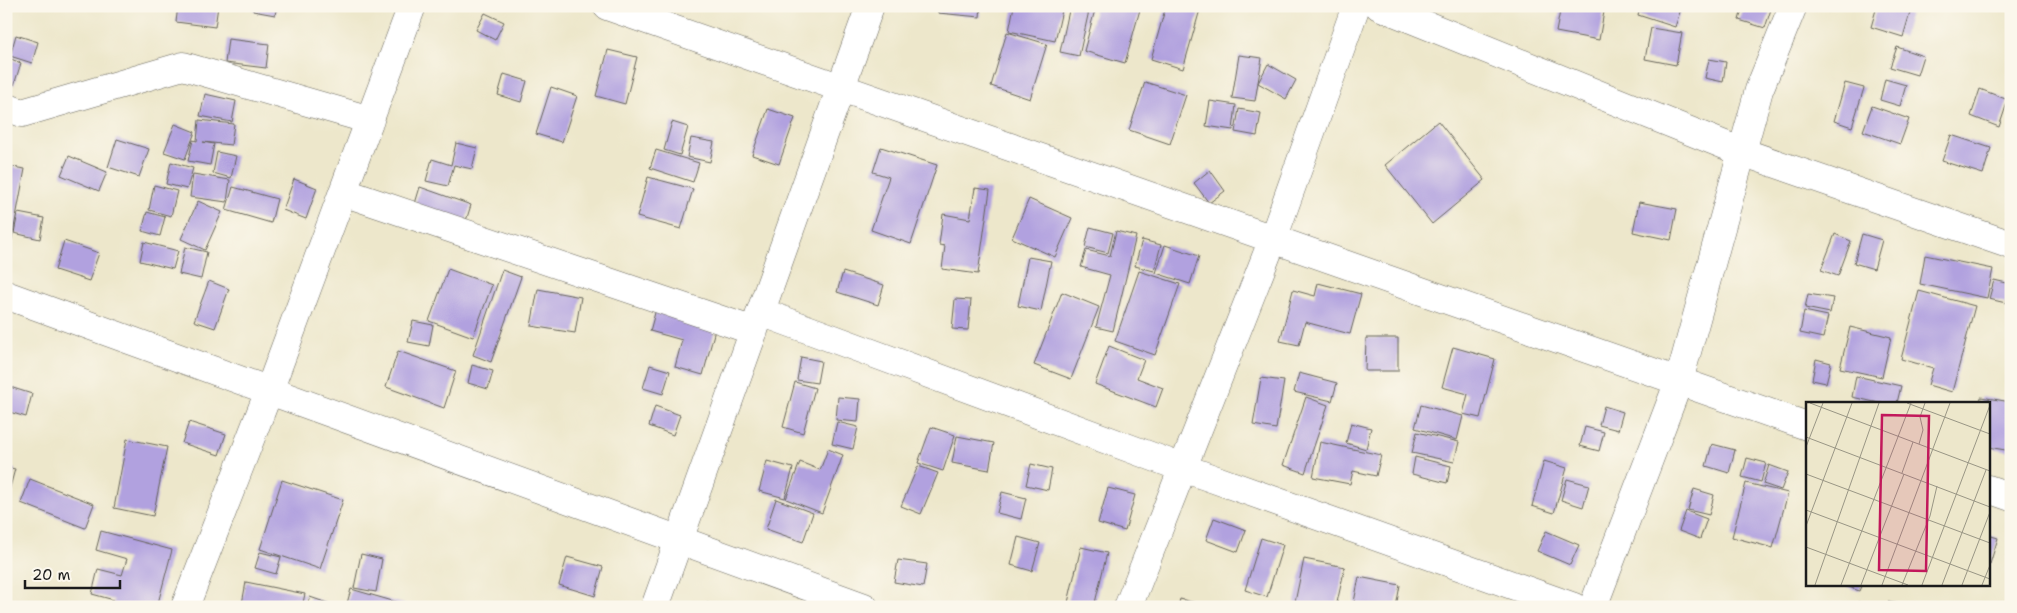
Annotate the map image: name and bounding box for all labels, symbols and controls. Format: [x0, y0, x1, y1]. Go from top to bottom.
inset map [1806, 402, 1990, 586]
scale bar [25, 558, 120, 590]
text: 20 m [32, 565, 71, 585]

